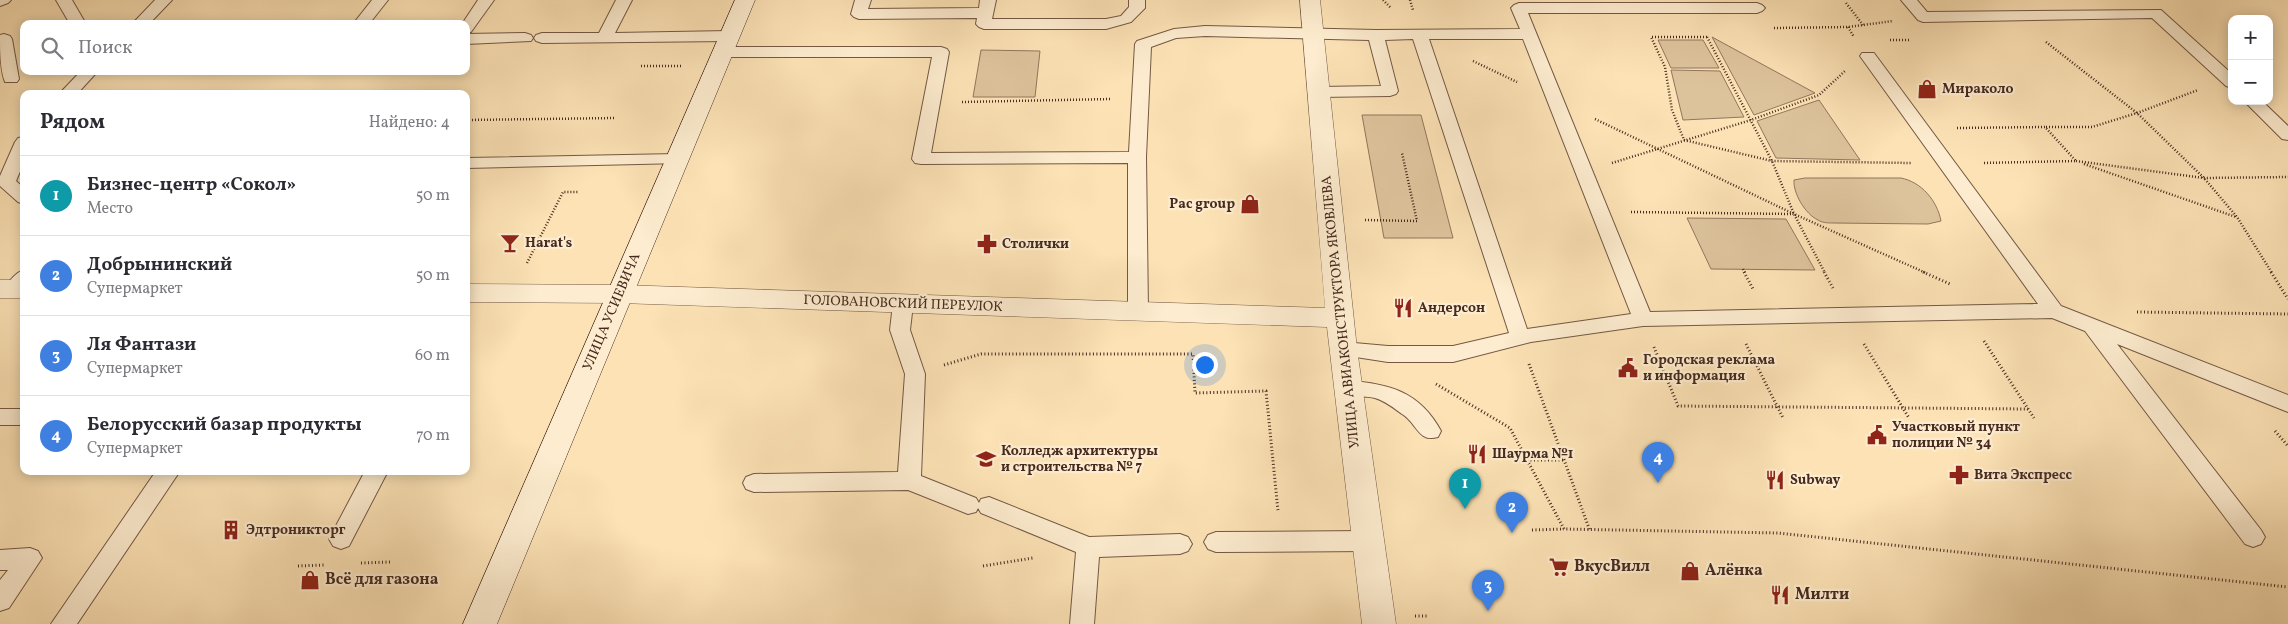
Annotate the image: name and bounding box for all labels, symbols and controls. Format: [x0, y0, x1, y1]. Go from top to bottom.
map controls [2228, 15, 2273, 105]
button: + [2228, 15, 2273, 60]
search box [20, 20, 470, 75]
icon: search [38, 34, 66, 62]
text: Поиск [78, 35, 132, 61]
button: − [2228, 60, 2273, 105]
shop icon: Мираколо [1916, 78, 1938, 100]
place label: Мираколо [1942, 80, 2013, 99]
text: Рядом [40, 108, 105, 137]
text: Найдено: 4 [369, 112, 450, 134]
text: Бизнес-центр «Сокол» [87, 172, 296, 198]
street label: УЛИЦА АВИАКОНСТРУКТОРА ЯКОВЛЕВА [1317, 174, 1365, 449]
text: 1 [53, 185, 59, 207]
text: 50 m [416, 185, 450, 207]
shop icon: Pac group [1239, 193, 1261, 215]
place label: Pac group [1169, 195, 1235, 214]
text: Место [87, 198, 133, 220]
bar icon: Harat's [499, 232, 521, 254]
pharmacy icon: Столички [976, 233, 998, 255]
place label: Harat's [525, 234, 572, 253]
place label: Столички [1002, 235, 1069, 254]
street label: УЛИЦА УСИЕВИЧА [579, 250, 646, 374]
text: Добрынинский [87, 252, 232, 278]
text: 2 [52, 265, 60, 287]
text: 50 m [416, 265, 450, 287]
text: Супермаркет [87, 278, 183, 300]
street label: ГОЛОВАНОВСКИЙ ПЕРЕУЛОК [803, 290, 1004, 317]
restaurant icon: Андерсон [1392, 297, 1414, 319]
place label: Андерсон [1418, 299, 1485, 318]
text: Ля Фантази [87, 332, 196, 358]
text: 3 [52, 345, 60, 367]
text: 60 m [415, 345, 450, 367]
place label: Городская реклама и информация [1643, 351, 1775, 386]
your location [1192, 352, 1218, 378]
public building icon: Городская реклама и информация [1617, 357, 1639, 379]
text: Супермаркет [87, 358, 183, 380]
text: Белорусский базар продукты [87, 412, 362, 438]
place label: Участковый пункт полиции № 34 [1892, 418, 2020, 453]
public building icon: Участковый пункт полиции № 34 [1866, 424, 1888, 446]
text: 4 [51, 425, 61, 447]
text: 70 m [416, 425, 450, 447]
text: Супермаркет [87, 438, 183, 460]
place label: Колледж архитектуры и строительства № 7 [1001, 442, 1158, 477]
pin: 4 [1642, 442, 1674, 483]
restaurant icon: Шаурма №1 [1466, 443, 1488, 465]
place label: Шаурма №1 [1492, 445, 1573, 464]
school or university icon: Колледж архитектуры и строительства № 7 [975, 448, 997, 470]
pharmacy icon: Вита Экспресс [1948, 464, 1970, 486]
place label: Вита Экспресс [1974, 466, 2073, 485]
pin: 1 [1449, 468, 1481, 509]
restaurant icon: Subway [1764, 469, 1786, 491]
place label: Subway [1790, 471, 1841, 490]
pin: 2 [1496, 492, 1528, 533]
building icon: Эдтроникторг [220, 519, 242, 541]
place label: Эдтроникторг [246, 521, 346, 540]
supermarket icon: ВкусВилл [1548, 556, 1570, 578]
place label: ВкусВилл [1574, 556, 1650, 578]
shop icon: Алёнка [1679, 560, 1701, 582]
place label: Алёнка [1705, 560, 1763, 582]
shop icon: Всё для газона [299, 569, 321, 591]
place label: Всё для газона [325, 569, 439, 591]
pin: 3 [1472, 570, 1504, 611]
restaurant icon: Милти [1769, 584, 1791, 606]
place label: Милти [1795, 584, 1849, 606]

